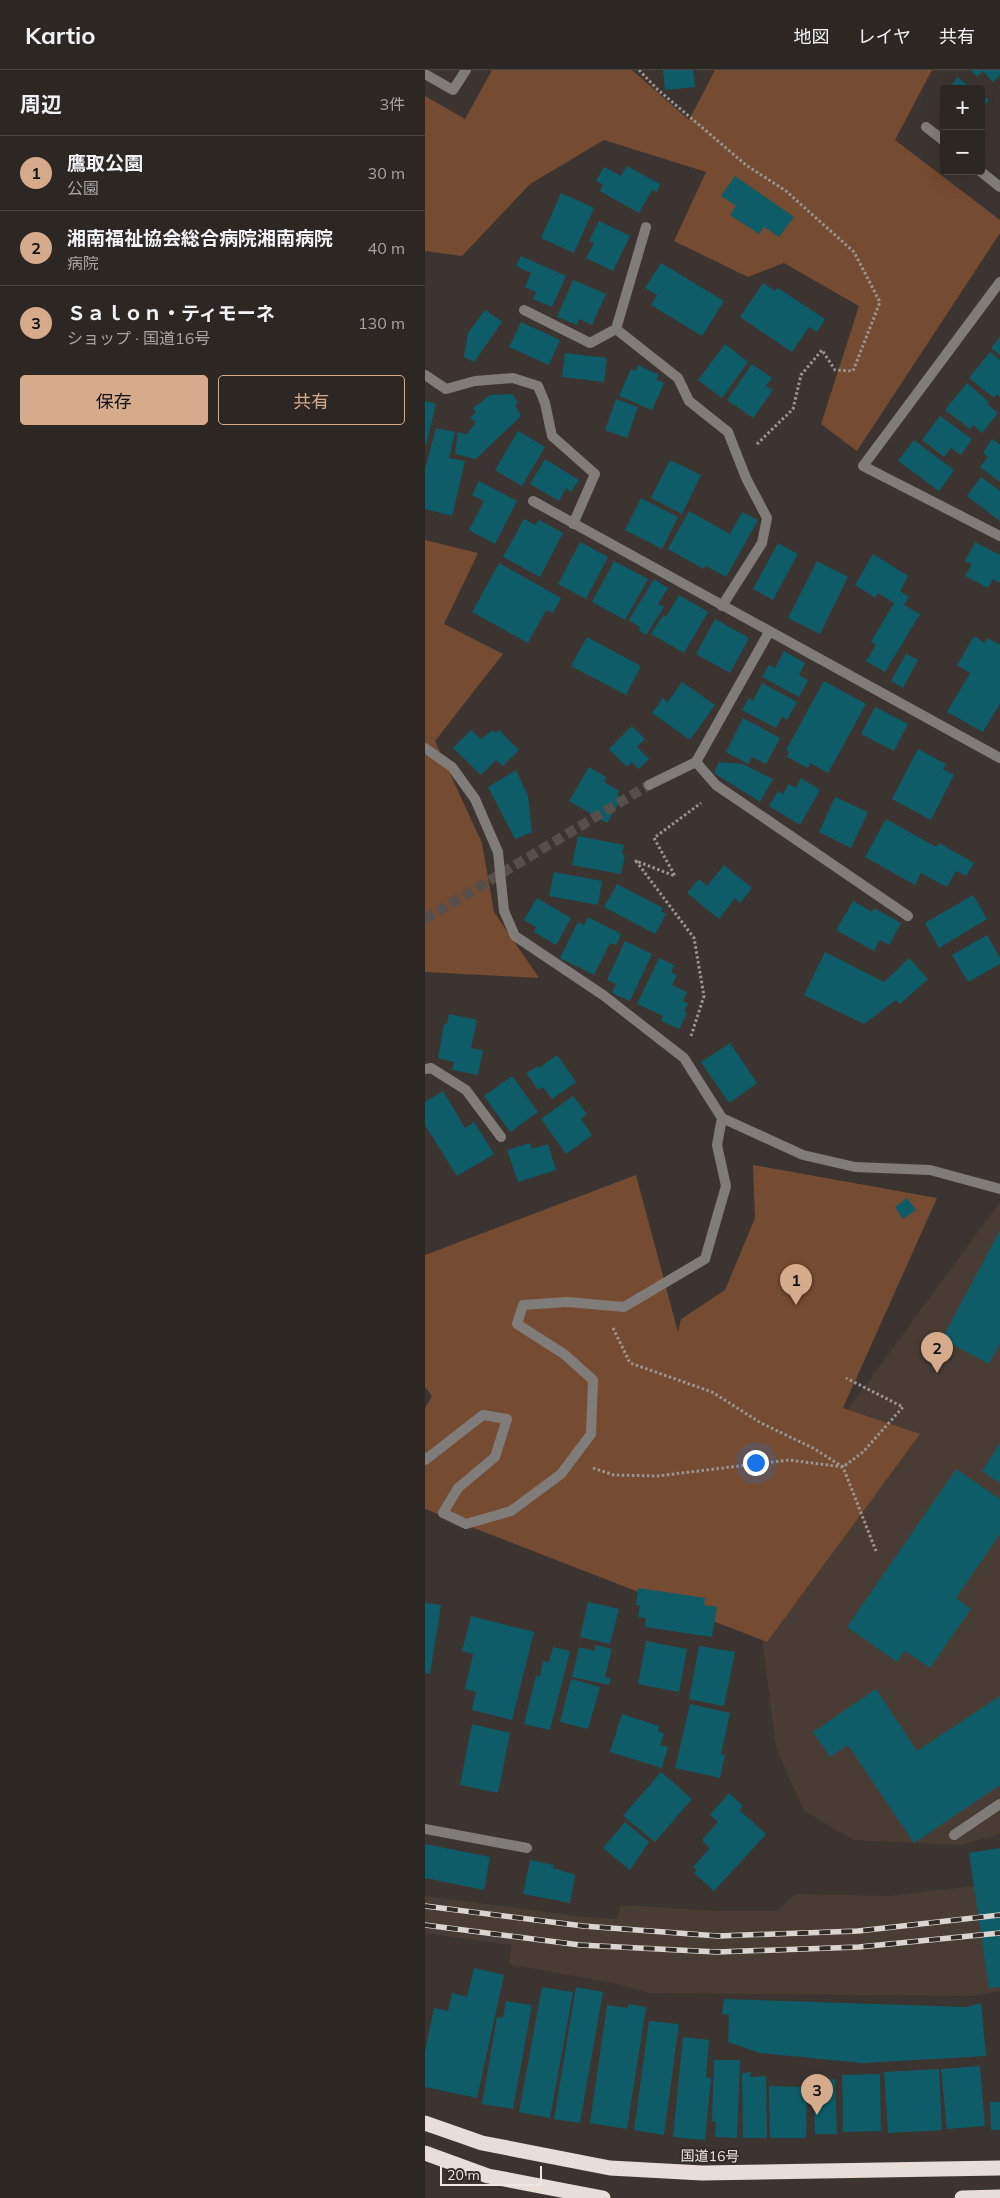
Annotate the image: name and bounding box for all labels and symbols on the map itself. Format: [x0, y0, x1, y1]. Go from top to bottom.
pin: 1 [780, 1264, 812, 1305]
pin: 2 [921, 1332, 953, 1373]
your location [743, 1450, 769, 1476]
pin: 3 [801, 2074, 833, 2115]
street label: 国道16号 [680, 2146, 740, 2166]
scale bar [440, 2163, 543, 2186]

